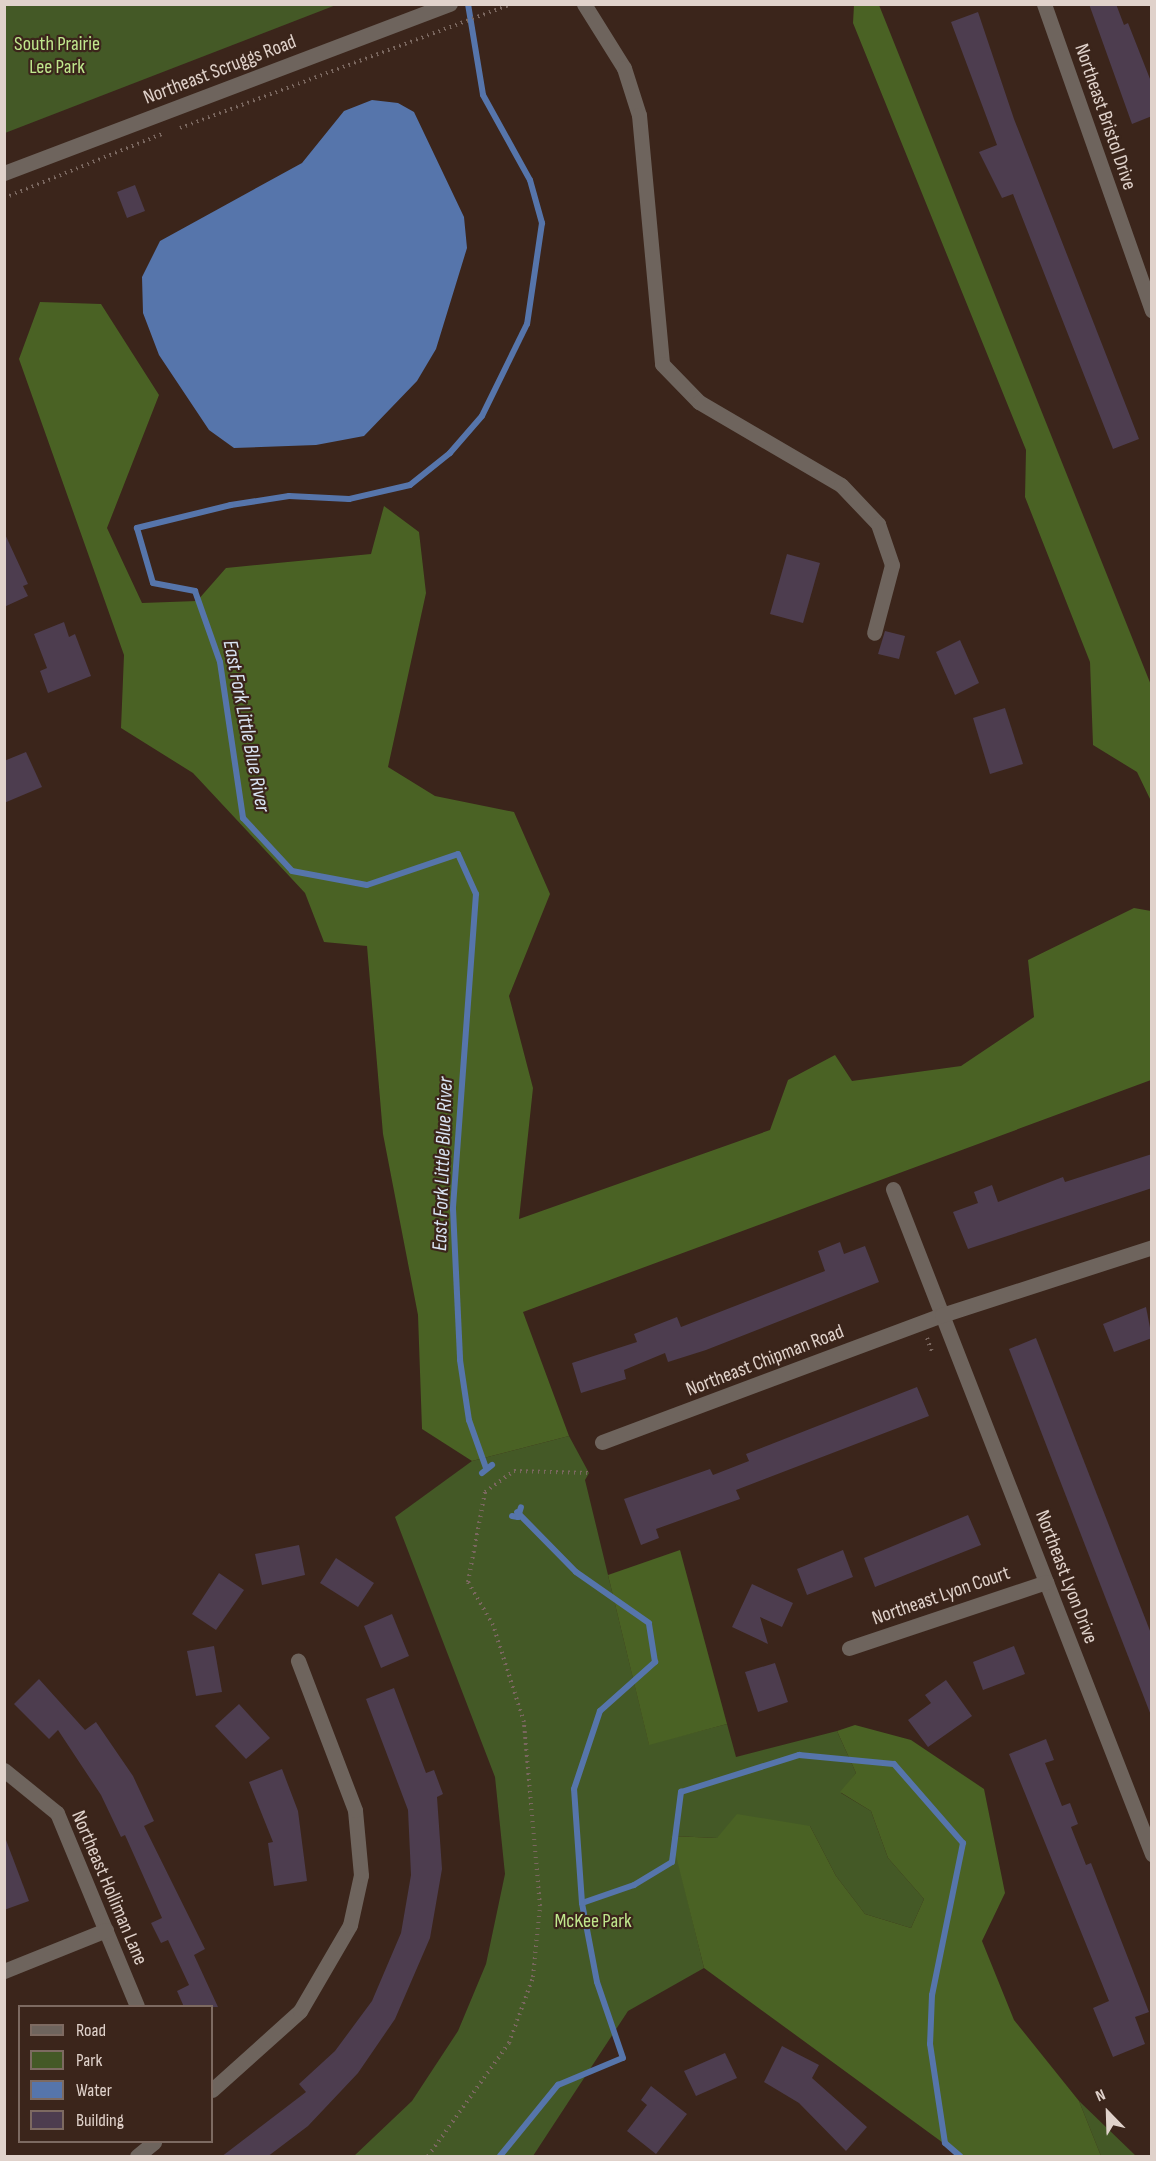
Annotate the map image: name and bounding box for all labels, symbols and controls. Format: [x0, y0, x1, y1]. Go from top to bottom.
street label: Northeast Scruggs Road [140, 30, 300, 110]
park label: South Prairie Lee Park [14, 33, 100, 80]
street label: Northeast Bristol Drive [1069, 41, 1141, 193]
water label: East Fork Little Blue River [217, 638, 275, 814]
water label: East Fork Little Blue River [427, 1076, 459, 1252]
street label: Northeast Chipman Road [683, 1320, 847, 1402]
street label: Northeast Lyon Drive [1030, 1507, 1102, 1647]
street label: Northeast Lyon Court [869, 1561, 1013, 1631]
street label: Northeast Holliman Lane [66, 1807, 152, 1969]
park label: McKee Park [554, 1909, 632, 1933]
legend [18, 2005, 213, 2143]
text: Road [76, 2020, 106, 2041]
text: Park [76, 2050, 102, 2071]
text: Water [76, 2080, 112, 2101]
north arrow [1078, 2083, 1138, 2143]
text: N [1093, 2086, 1108, 2106]
text: Building [76, 2110, 124, 2131]

